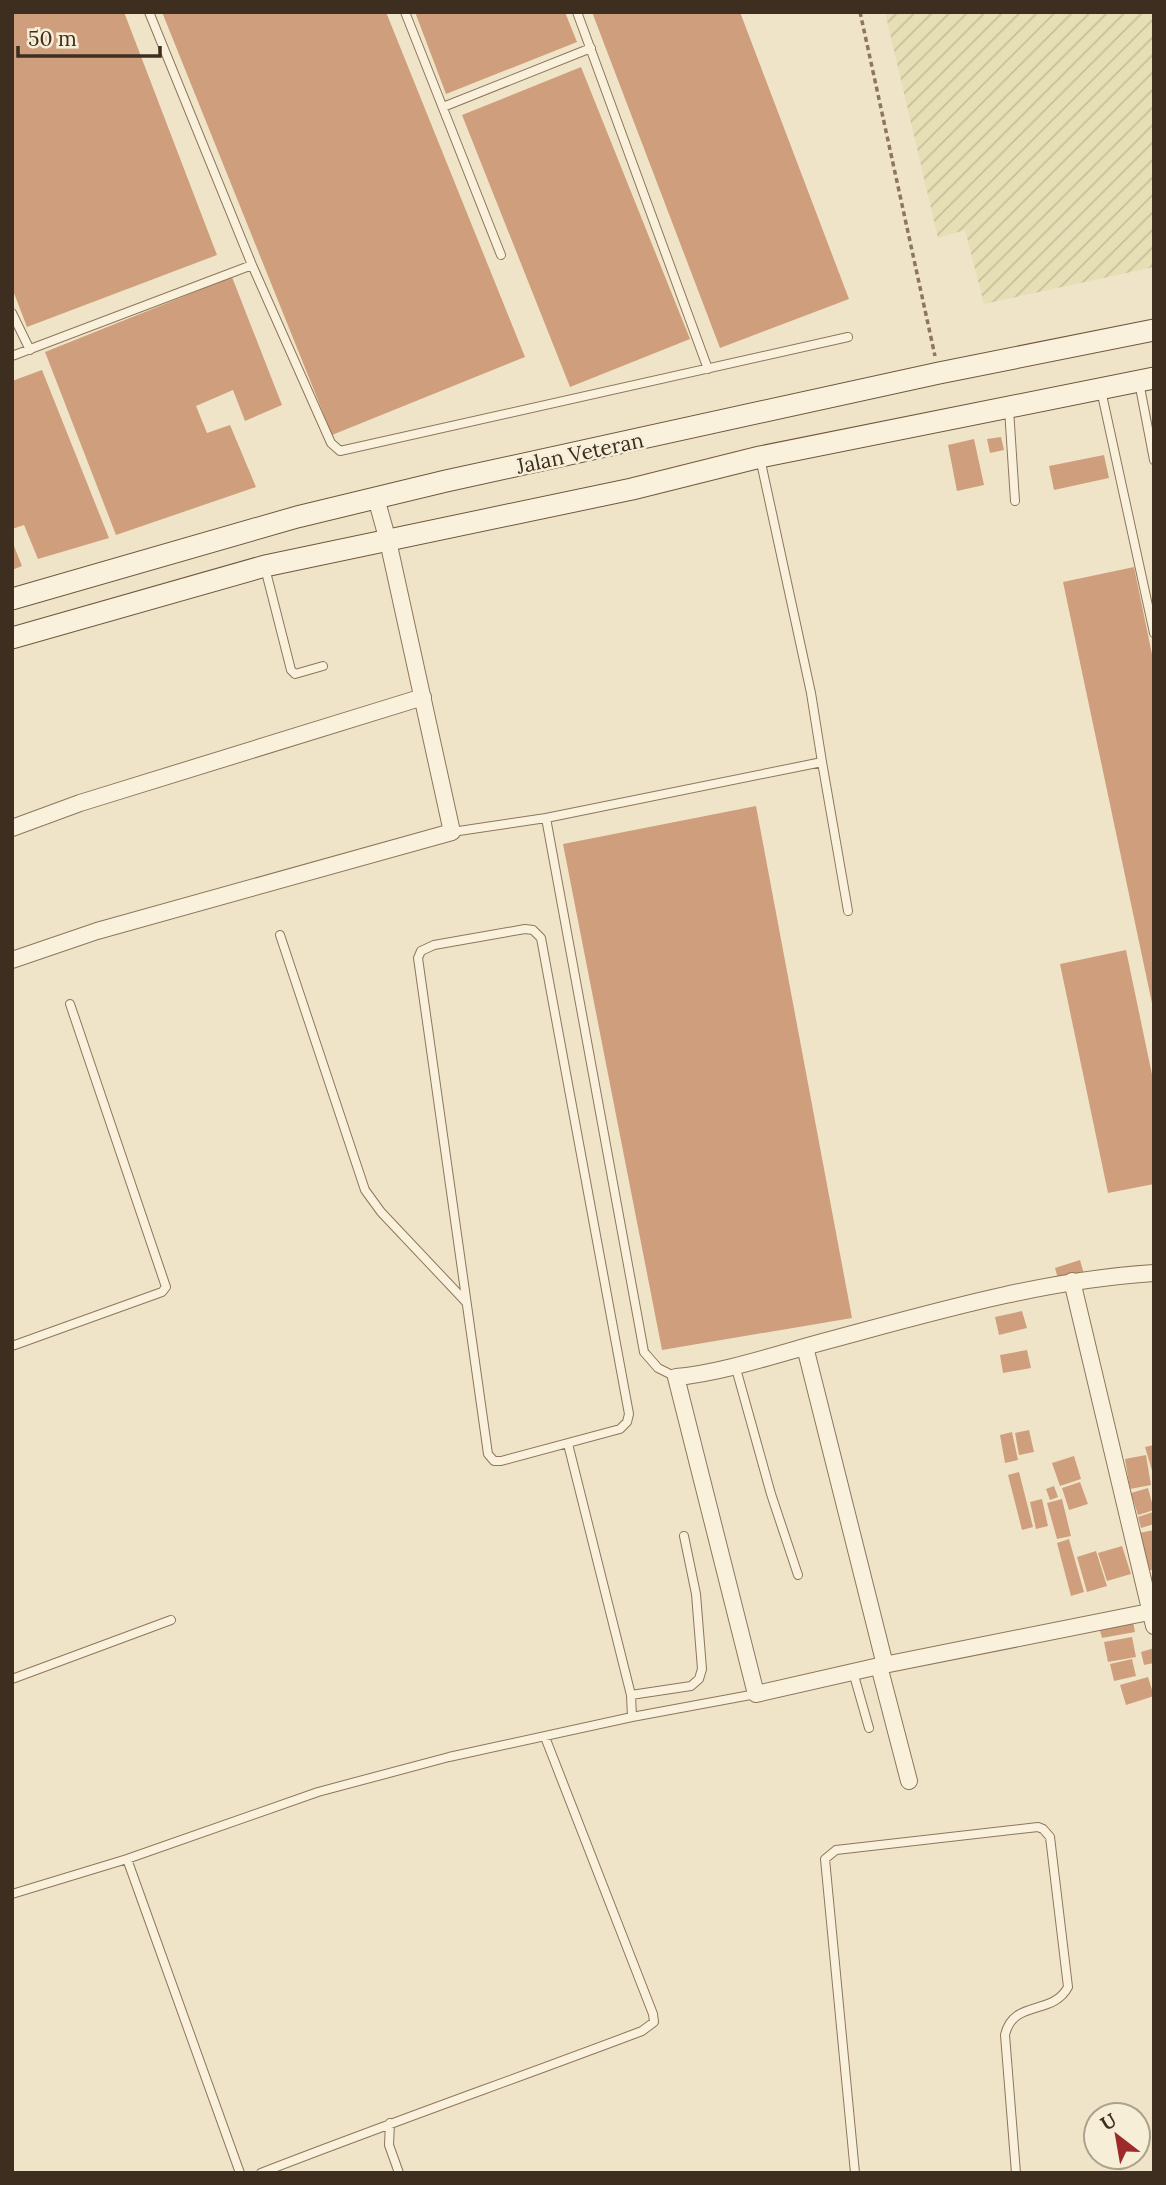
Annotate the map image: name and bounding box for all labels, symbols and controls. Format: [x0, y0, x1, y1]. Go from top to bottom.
scale bar [18, 14, 159, 58]
text: 50 m [28, 25, 77, 52]
street label: Jalan Veteran [513, 426, 646, 480]
north arrow [1082, 2101, 1152, 2171]
text: U [1096, 2107, 1121, 2135]

